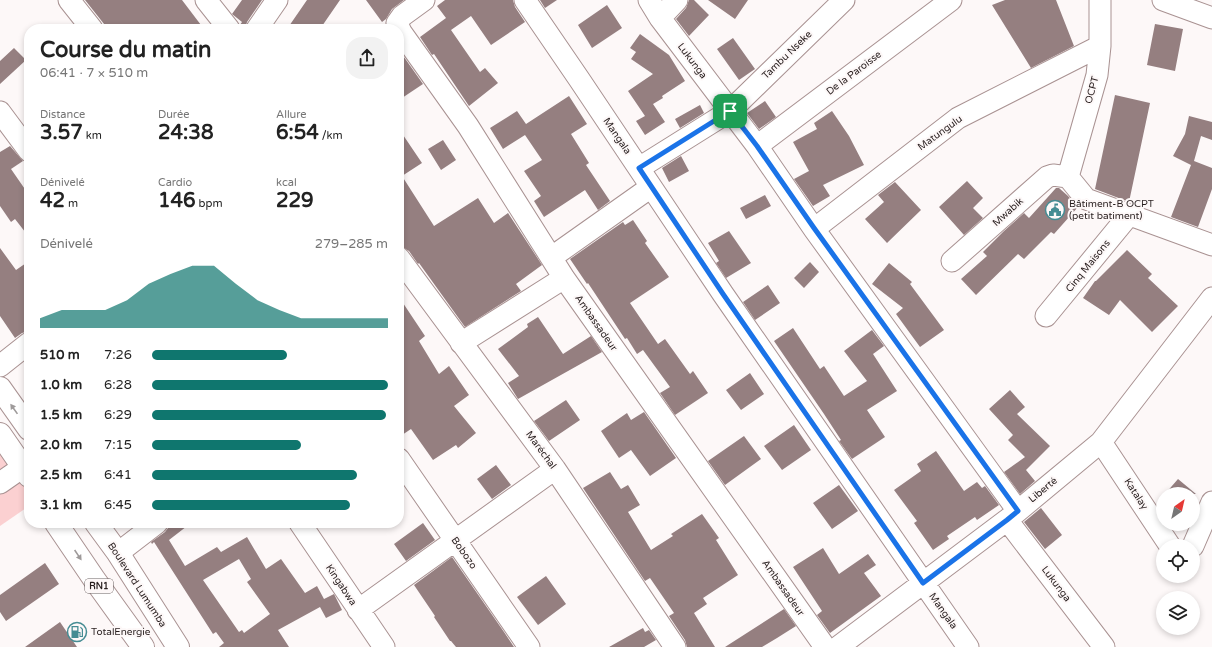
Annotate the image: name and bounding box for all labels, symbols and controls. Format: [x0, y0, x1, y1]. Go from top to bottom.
street label: Tambu Nseke [760, 28, 815, 82]
text: Course du matin [40, 37, 211, 63]
button: share [346, 37, 388, 79]
street label: Lukunga [675, 41, 709, 81]
street label: De la Paroisse [824, 48, 884, 98]
text: 06:41 · 7 × 510 m [40, 65, 148, 81]
street label: OCPT [1083, 75, 1101, 105]
pin [713, 94, 747, 128]
icon: arrive [719, 100, 741, 122]
text: Distance [40, 108, 85, 121]
text: Durée [158, 108, 189, 121]
text: Allure [276, 108, 307, 121]
street label: Matungulu [915, 113, 965, 153]
street label: Mangala [600, 115, 634, 157]
text: 3.57 [40, 121, 83, 145]
text: 24:38 [158, 121, 213, 145]
text: 6:54 [276, 121, 319, 145]
text: km [83, 129, 102, 142]
text: /km [319, 129, 343, 142]
text: Dénivelé [40, 176, 85, 189]
text: Cardio [158, 176, 192, 189]
text: kcal [276, 176, 297, 189]
text: 42 [40, 189, 65, 213]
text: 146 [158, 189, 196, 213]
text: 229 [276, 189, 314, 213]
street label: Mwabik [990, 195, 1026, 229]
text: m [65, 197, 78, 210]
text: bpm [196, 197, 223, 210]
place label: Bâtiment-B OCPT (petit batiment) [1069, 198, 1154, 222]
public building icon: Bâtiment-B OCPT (petit batiment) [1044, 199, 1066, 221]
text: Dénivelé [40, 236, 93, 252]
text: 279–285 m [315, 236, 388, 252]
street label: Cinq Maisons [1063, 237, 1113, 295]
street label: Ambassadeur [572, 293, 620, 353]
text: 510 m [40, 347, 80, 363]
text: 7:26 [104, 347, 132, 363]
text: 1.0 km [40, 377, 82, 393]
text: 6:28 [104, 377, 132, 393]
one-way arrow [10, 403, 19, 414]
text: 1.5 km [40, 407, 82, 423]
text: 6:29 [104, 407, 132, 423]
street label: Maréchal [523, 429, 559, 471]
text: 2.0 km [40, 437, 82, 453]
text: 7:15 [104, 437, 132, 453]
text: 2.5 km [40, 467, 82, 483]
text: 6:41 [104, 467, 132, 483]
street label: Liberté [1026, 474, 1060, 505]
street label: Katalay [1121, 476, 1151, 512]
north arrow [1156, 487, 1200, 531]
map controls [1156, 487, 1200, 635]
text: 3.1 km [40, 497, 82, 513]
text: 6:45 [104, 497, 132, 513]
street label: Bobozo [449, 535, 479, 571]
button: locate [1156, 539, 1200, 583]
street label: Boulevard Lumumba [105, 540, 169, 630]
one-way arrow [74, 550, 82, 561]
street label: Ambassadeur [759, 558, 807, 618]
street label: Kingabwa [323, 562, 359, 608]
street label: Lukunga [1039, 564, 1073, 604]
road number: RN1 [85, 579, 113, 593]
street label: Mangala [926, 591, 960, 631]
button: layers [1156, 591, 1200, 635]
fuel station icon: TotalEnergie [66, 621, 88, 643]
place label: TotalEnergie [91, 626, 151, 638]

